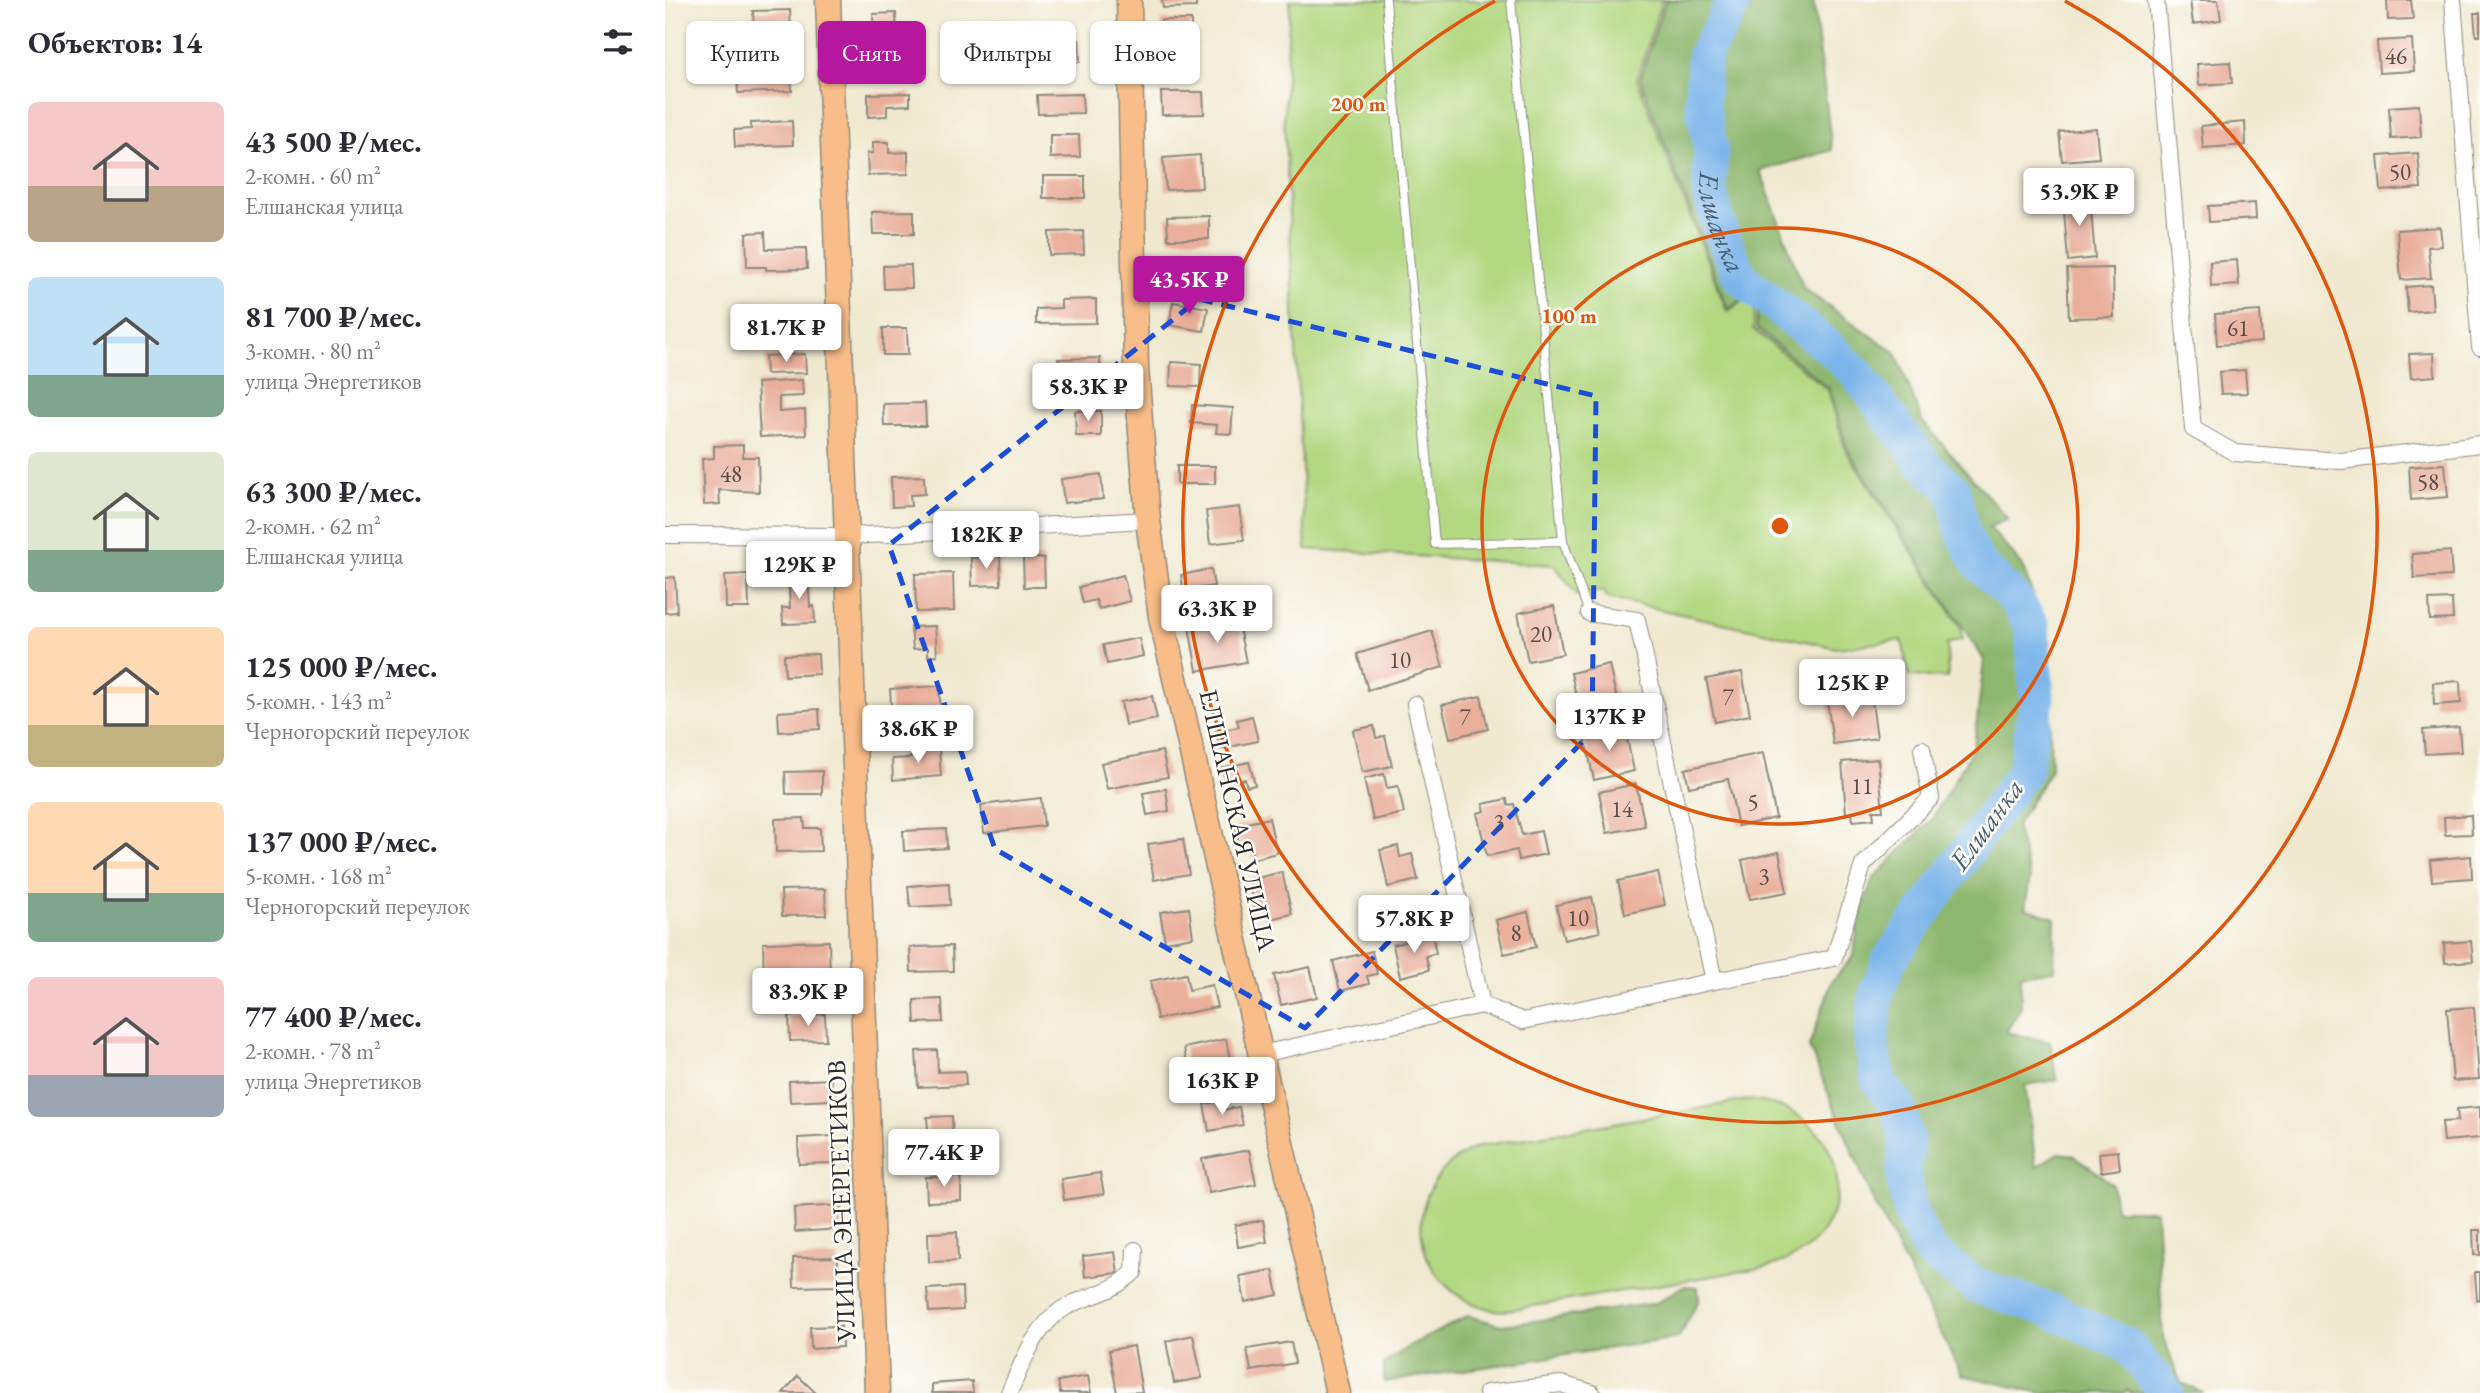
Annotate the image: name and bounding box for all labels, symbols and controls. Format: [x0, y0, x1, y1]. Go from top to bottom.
chip: Купить [686, 21, 804, 84]
chip: Снять [818, 21, 926, 84]
chip: Фильтры [940, 21, 1076, 84]
chip: Новое [1090, 21, 1200, 84]
text: Объектов: 14 [28, 23, 202, 62]
icon: filters [599, 23, 637, 61]
house number: 46 [2385, 41, 2407, 71]
text: 200 m [1330, 90, 1386, 117]
text: 43 500 ₽/мес. [245, 122, 422, 161]
icon: home [84, 130, 168, 214]
house number: 50 [2389, 157, 2411, 187]
text: 2-комн. · 60 m² [245, 161, 381, 191]
pin: 53.9K ₽ [2014, 168, 2144, 228]
water label: Елшанка [1691, 170, 1754, 278]
text: 53.9K ₽ [2039, 176, 2119, 206]
text: Елшанская улица [245, 191, 404, 221]
pin: 43.5K ₽ [1124, 256, 1254, 316]
text: 43.5K ₽ [1149, 264, 1229, 294]
text: 81 700 ₽/мес. [245, 297, 422, 336]
text: 100 m [1541, 302, 1597, 329]
pin: 81.7K ₽ [721, 304, 851, 364]
icon: home [84, 305, 168, 389]
text: 81.7K ₽ [746, 312, 826, 342]
house number: 61 [2227, 313, 2249, 343]
text: 3-комн. · 80 m² [245, 336, 381, 366]
pin: 58.3K ₽ [1023, 364, 1153, 423]
text: улица Энергетиков [245, 366, 422, 396]
text: 58.3K ₽ [1048, 371, 1128, 401]
house number: 48 [720, 459, 742, 489]
house number: 58 [2417, 467, 2439, 497]
text: 63 300 ₽/мес. [245, 472, 422, 511]
icon: home [84, 480, 168, 564]
text: 2-комн. · 62 m² [245, 511, 381, 541]
pin: 182K ₽ [929, 512, 1043, 571]
centre of rings [1768, 514, 1792, 538]
text: 182K ₽ [949, 519, 1023, 549]
text: Елшанская улица [245, 541, 404, 571]
pin: 129K ₽ [742, 542, 856, 601]
text: 129K ₽ [762, 549, 836, 579]
pin: 63.3K ₽ [1152, 586, 1282, 645]
text: 63.3K ₽ [1177, 593, 1257, 623]
house number: 20 [1530, 619, 1552, 649]
house number: 10 [1389, 645, 1411, 675]
text: 125 000 ₽/мес. [245, 647, 438, 686]
icon: home [84, 655, 168, 739]
pin: 125K ₽ [1795, 660, 1909, 719]
text: 125K ₽ [1815, 667, 1889, 697]
house number: 7 [1722, 682, 1734, 712]
text: 5-комн. · 143 m² [245, 686, 392, 716]
street label: ЕЛШАНСКАЯ УЛИЦА [1191, 686, 1285, 955]
pin: 137K ₽ [1552, 694, 1666, 753]
text: 137K ₽ [1572, 701, 1646, 731]
house number: 7 [1459, 702, 1471, 732]
pin: 38.6K ₽ [853, 706, 983, 765]
text: 38.6K ₽ [878, 713, 958, 743]
text: Черногорский переулок [245, 716, 470, 746]
house number: 11 [1851, 771, 1873, 801]
water label: Елшанка [1940, 771, 2031, 878]
house number: 5 [1747, 787, 1759, 817]
house number: 14 [1611, 794, 1634, 824]
house number: 3 [1493, 807, 1505, 837]
text: 137 000 ₽/мес. [245, 822, 438, 861]
icon: home [84, 830, 168, 914]
text: 5-комн. · 168 m² [245, 861, 392, 891]
house number: 3 [1758, 861, 1770, 891]
text: Черногорский переулок [245, 891, 470, 921]
pin: 57.8K ₽ [1349, 895, 1479, 955]
text: 57.8K ₽ [1374, 903, 1454, 933]
house number: 10 [1567, 903, 1589, 933]
house number: 8 [1510, 918, 1522, 948]
pin: 83.9K ₽ [743, 968, 873, 1028]
text: 83.9K ₽ [768, 976, 848, 1006]
text: 77 400 ₽/мес. [245, 997, 422, 1036]
icon: home [84, 1005, 168, 1089]
text: 2-комн. · 78 m² [245, 1036, 381, 1066]
pin: 163K ₽ [1165, 1058, 1279, 1117]
street label: УЛИЦА ЭНЕРГЕТИКОВ [819, 1059, 863, 1344]
text: 163K ₽ [1185, 1065, 1259, 1095]
text: улица Энергетиков [245, 1066, 422, 1096]
pin: 77.4K ₽ [879, 1130, 1009, 1189]
text: 77.4K ₽ [904, 1137, 984, 1167]

